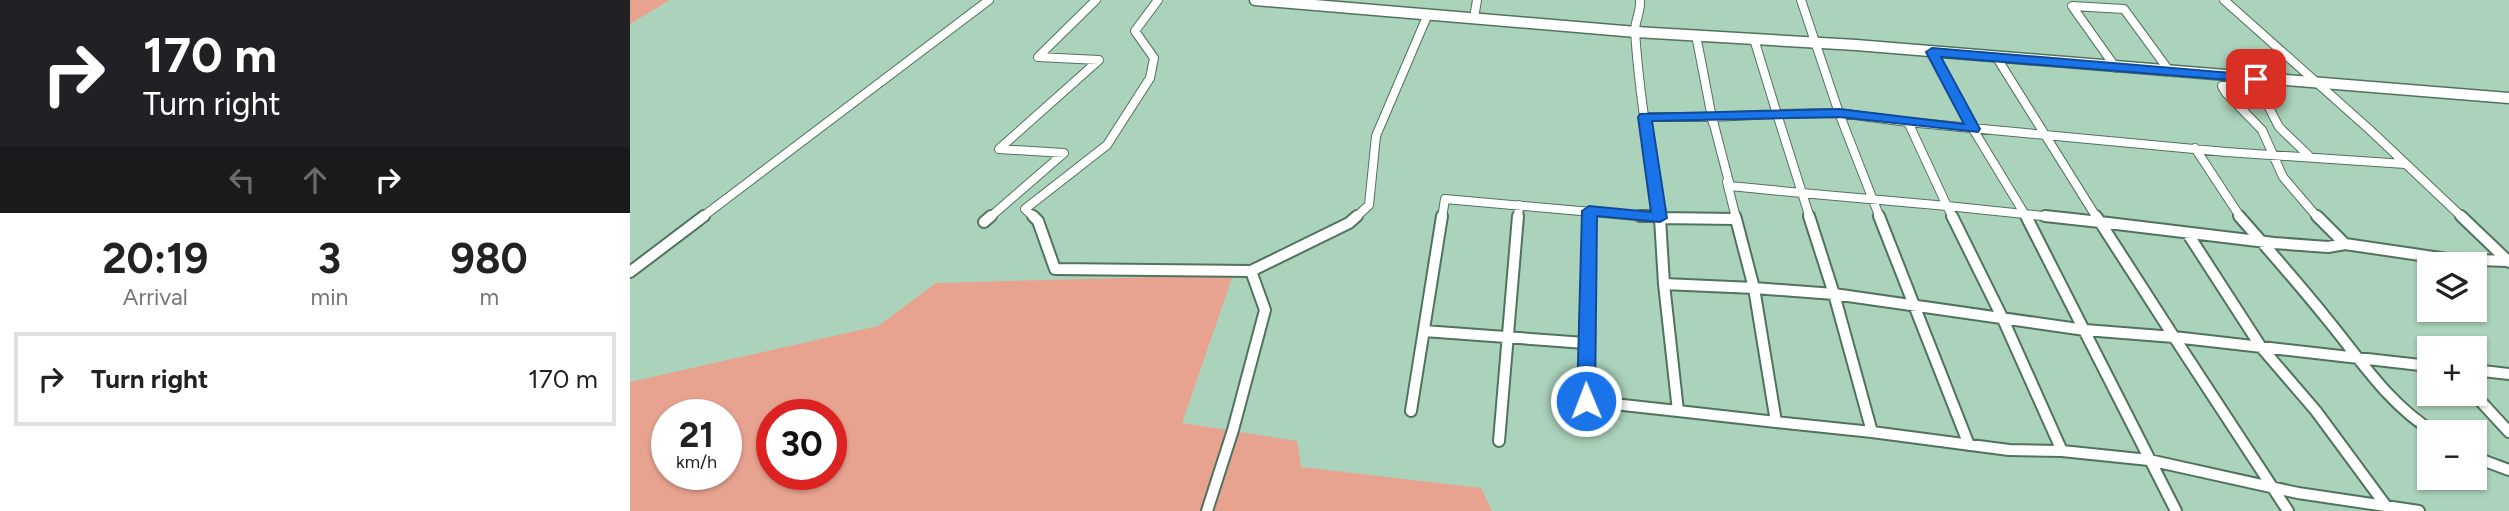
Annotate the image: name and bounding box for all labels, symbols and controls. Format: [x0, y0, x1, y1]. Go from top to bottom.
text: 170 m [143, 25, 277, 84]
icon: right [28, 28, 119, 119]
pin [2226, 49, 2286, 109]
icon: arrive [2237, 60, 2275, 98]
text: Turn right [143, 85, 281, 123]
icon: left [223, 161, 261, 199]
icon: ahead [296, 161, 334, 199]
icon: right [369, 161, 407, 199]
text: 20:19 [102, 233, 208, 284]
text: 3 [318, 233, 341, 284]
text: 980 [451, 233, 528, 284]
map controls [2417, 252, 2487, 490]
button: layers [2417, 252, 2487, 322]
text: Arrival [123, 283, 188, 311]
text: min [311, 283, 348, 311]
text: m [479, 283, 499, 311]
button: + [2417, 336, 2487, 406]
icon: right [32, 360, 70, 398]
text: Turn right [91, 363, 208, 395]
text: 170 m [528, 363, 598, 395]
position arrow [1549, 364, 1623, 438]
speed limit sign: 30 [756, 399, 847, 490]
text: 21 [679, 414, 714, 456]
button: − [2417, 420, 2487, 490]
text: km/h [676, 451, 717, 473]

